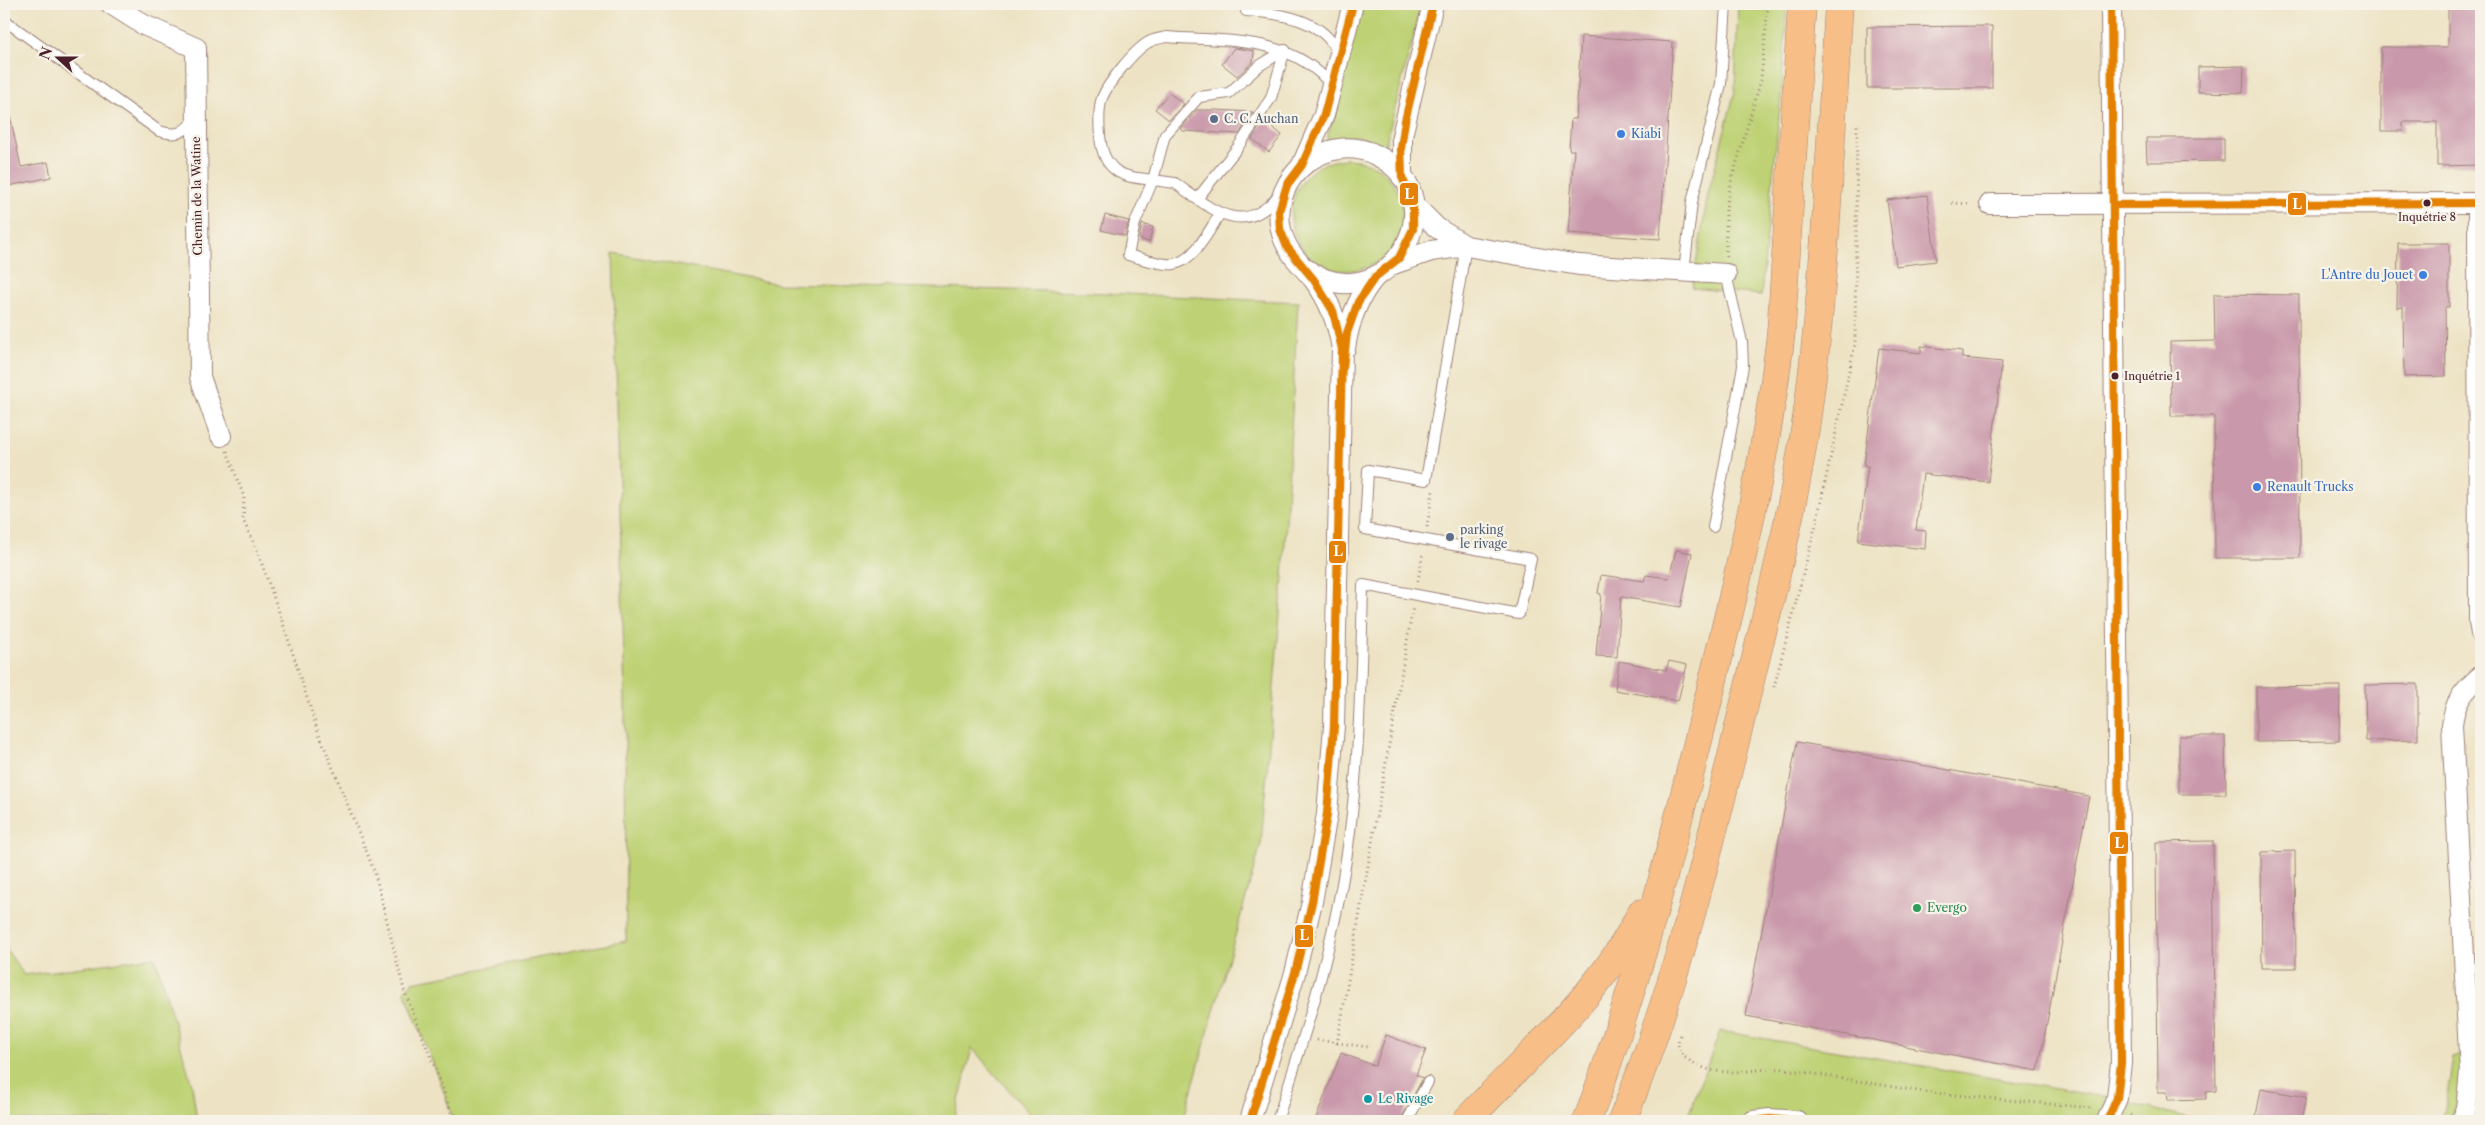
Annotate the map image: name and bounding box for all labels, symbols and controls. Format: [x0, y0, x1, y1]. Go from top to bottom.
north arrow [32, 32, 82, 82]
text: N [35, 44, 56, 62]
place label: C. C. Auchan [1224, 111, 1299, 126]
marker: C. C. Auchan [1208, 113, 1220, 125]
place label: Kiabi [1631, 126, 1662, 141]
marker: Kiabi [1615, 128, 1627, 140]
street label: Chemin de la Watine [188, 136, 205, 256]
line badge: L [1399, 182, 1419, 206]
text: L [1404, 185, 1414, 203]
line badge: L [2287, 192, 2307, 216]
text: L [2292, 195, 2302, 213]
marker: Inquétrie 8 [2422, 198, 2432, 208]
place label: Inquétrie 8 [2398, 210, 2456, 224]
place label: L'Antre du Jouet [2321, 267, 2414, 282]
marker: L'Antre du Jouet [2417, 269, 2429, 281]
place label: Inquétrie 1 [2124, 369, 2181, 383]
marker: Inquétrie 1 [2110, 371, 2120, 381]
place label: Renault Trucks [2267, 479, 2354, 494]
marker: Renault Trucks [2251, 481, 2263, 493]
place label: parking le rivage [1460, 522, 1508, 551]
marker: parking le rivage [1444, 531, 1456, 543]
line badge: L [1328, 540, 1347, 564]
text: L [1333, 542, 1343, 560]
line badge: L [2109, 831, 2129, 855]
text: L [2114, 834, 2124, 852]
place label: Evergo [1927, 900, 1967, 915]
marker: Evergo [1911, 902, 1923, 914]
line badge: L [1294, 924, 1314, 948]
text: L [1299, 926, 1309, 944]
place label: Le Rivage [1378, 1091, 1434, 1106]
marker: Le Rivage [1362, 1093, 1374, 1105]

